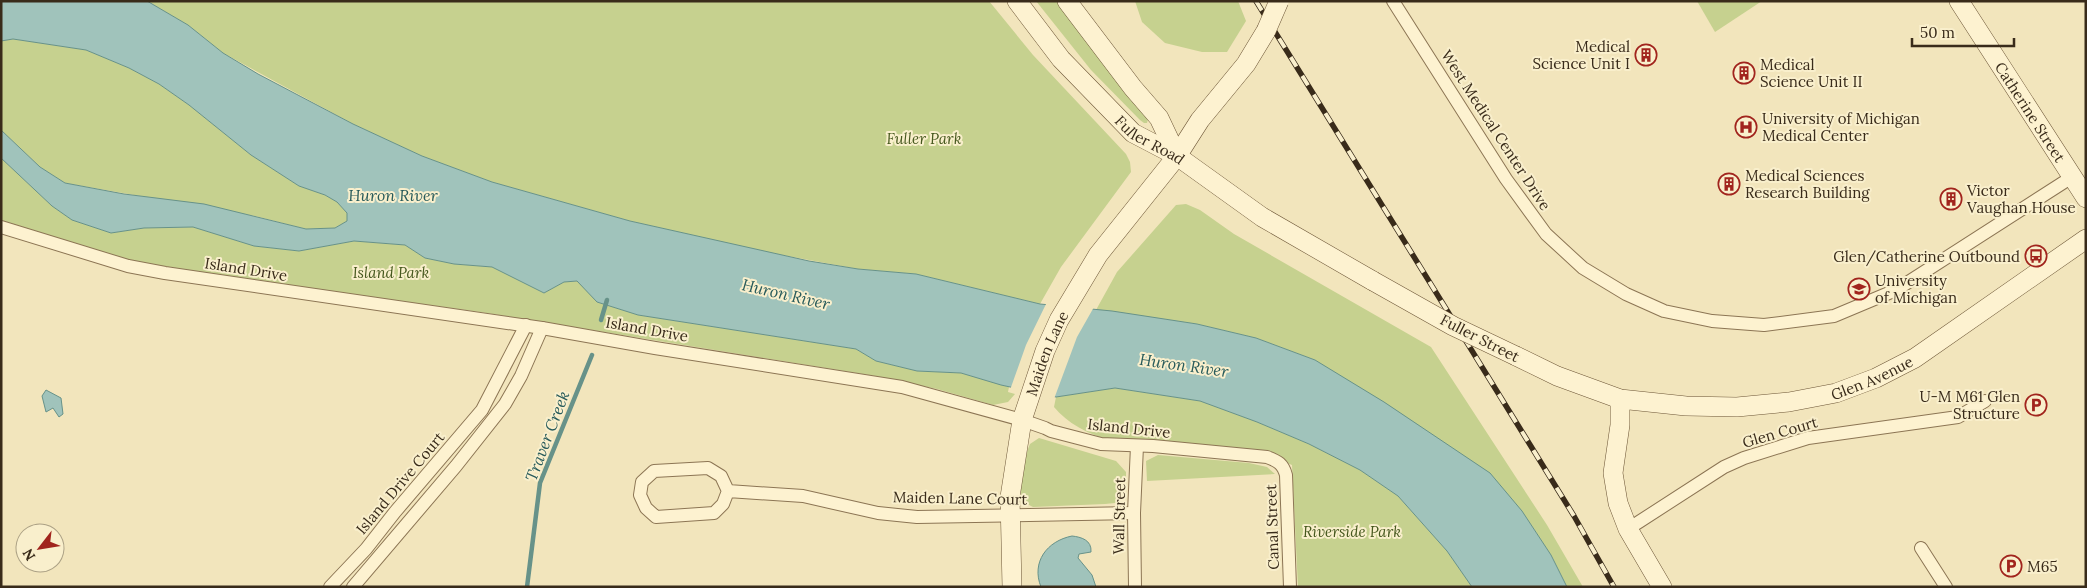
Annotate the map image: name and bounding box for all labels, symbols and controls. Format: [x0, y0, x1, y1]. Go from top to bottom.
scale bar [1912, 15, 2014, 47]
text: 50 m [1920, 23, 1955, 42]
place label: Medical Science Unit I [1532, 37, 1630, 73]
building icon: Medical Science Unit I [1634, 43, 1658, 67]
street label: West Medical Center Drive [1437, 46, 1555, 214]
place label: Medical Science Unit II [1760, 55, 1863, 91]
street label: Catherine Street [1991, 58, 2070, 166]
building icon: Medical Science Unit II [1732, 61, 1756, 85]
place label: University of Michigan Medical Center [1762, 109, 1920, 145]
street label: Fuller Road [1111, 111, 1189, 168]
hospital icon: University of Michigan Medical Center [1734, 115, 1758, 139]
park label: Fuller Park [887, 129, 962, 148]
place label: Medical Sciences Research Building [1745, 166, 1870, 202]
building icon: Medical Sciences Research Building [1717, 172, 1741, 196]
place label: Victor Vaughan House [1966, 181, 2076, 217]
water label: Huron River [348, 185, 439, 205]
building icon: Victor Vaughan House [1939, 187, 1963, 211]
bus stop icon: Glen/Catherine Outbound [2024, 244, 2048, 268]
place label: Glen/Catherine Outbound [1833, 247, 2020, 267]
street label: Island Drive [203, 253, 289, 285]
park label: Island Park [353, 263, 430, 282]
place label: University of Michigan [1875, 271, 1957, 307]
water label: Huron River [740, 274, 833, 314]
school or university icon: University of Michigan [1847, 277, 1871, 301]
street label: Maiden Lane [1021, 307, 1072, 398]
street label: Fuller Street [1437, 310, 1523, 366]
street label: Island Drive [604, 312, 690, 346]
water label: Huron River [1138, 349, 1231, 381]
street label: Glen Avenue [1828, 351, 1916, 404]
place label: U-M M61 Glen Structure [1919, 387, 2020, 423]
water label: Traver Creek [521, 388, 573, 484]
parking icon: U-M M61 Glen Structure [2024, 393, 2048, 417]
street label: Glen Court [1740, 412, 1820, 452]
street label: Island Drive [1087, 414, 1171, 442]
street label: Island Drive Court [352, 428, 448, 538]
street label: Wall Street [1109, 477, 1129, 555]
street label: Canal Street [1261, 484, 1283, 570]
street label: Maiden Lane Court [893, 487, 1028, 509]
park label: Riverside Park [1303, 522, 1401, 541]
north arrow [15, 523, 65, 573]
text: N [18, 545, 39, 564]
parking icon: M65 [1999, 554, 2023, 578]
place label: M65 [2027, 557, 2058, 576]

